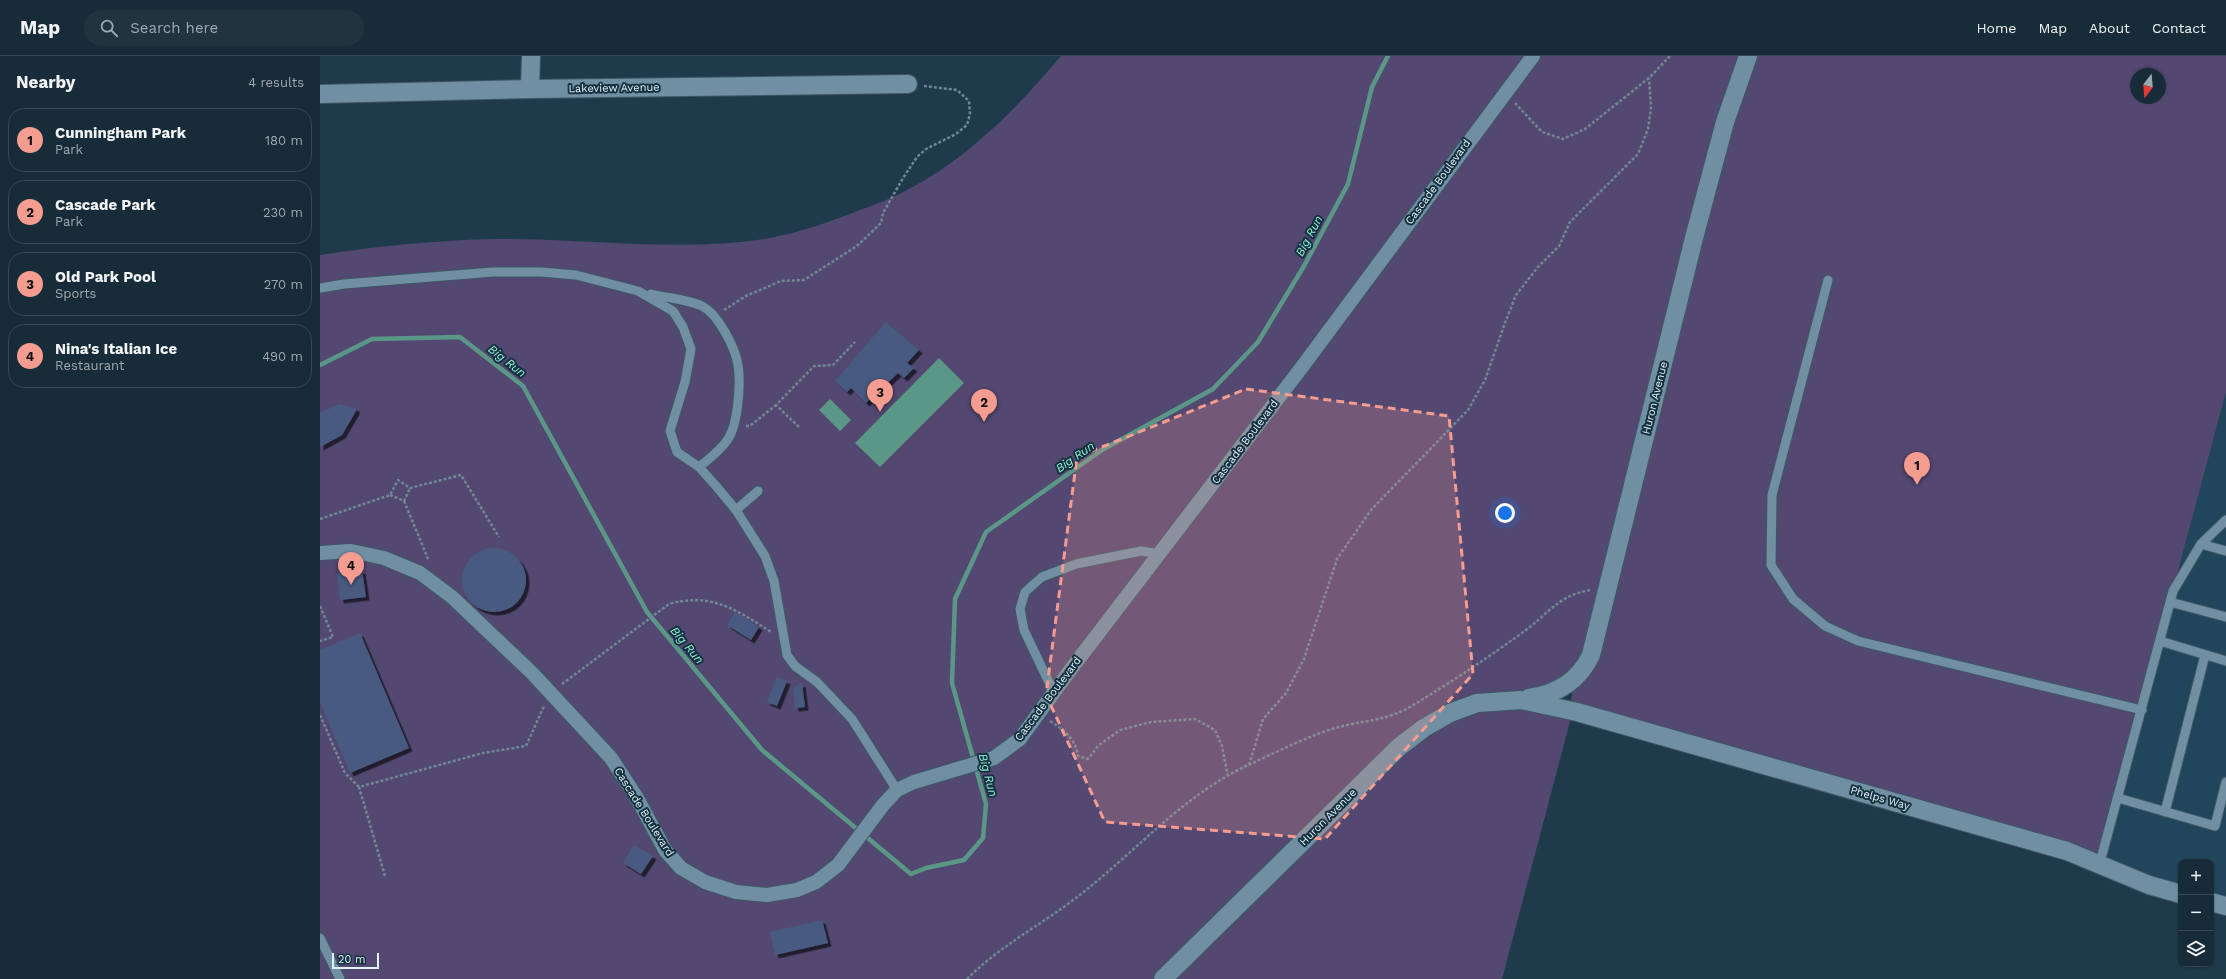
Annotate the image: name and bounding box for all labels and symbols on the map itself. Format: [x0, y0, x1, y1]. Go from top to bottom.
north arrow [2130, 68, 2166, 104]
street label: Lakeview Avenue [568, 81, 660, 95]
street label: Cascade Boulevard [1403, 137, 1473, 227]
water label: Big Run [1292, 213, 1326, 259]
water label: Big Run [485, 342, 529, 380]
street label: Huron Avenue [1640, 360, 1670, 436]
pin: 3 [867, 379, 893, 412]
pin: 2 [971, 389, 997, 422]
street label: Cascade Boulevard [1209, 397, 1281, 487]
water label: Big Run [1053, 439, 1097, 475]
pin: 1 [1904, 452, 1930, 485]
your location [1495, 503, 1515, 523]
pin: 4 [338, 552, 364, 585]
water label: Big Run [667, 624, 707, 666]
street label: Cascade Boulevard [1012, 654, 1084, 744]
water label: Big Run [976, 752, 1000, 798]
street label: Cascade Boulevard [611, 765, 677, 859]
street label: Phelps Way [1849, 783, 1911, 813]
street label: Huron Avenue [1297, 786, 1359, 848]
scale bar [332, 951, 379, 970]

